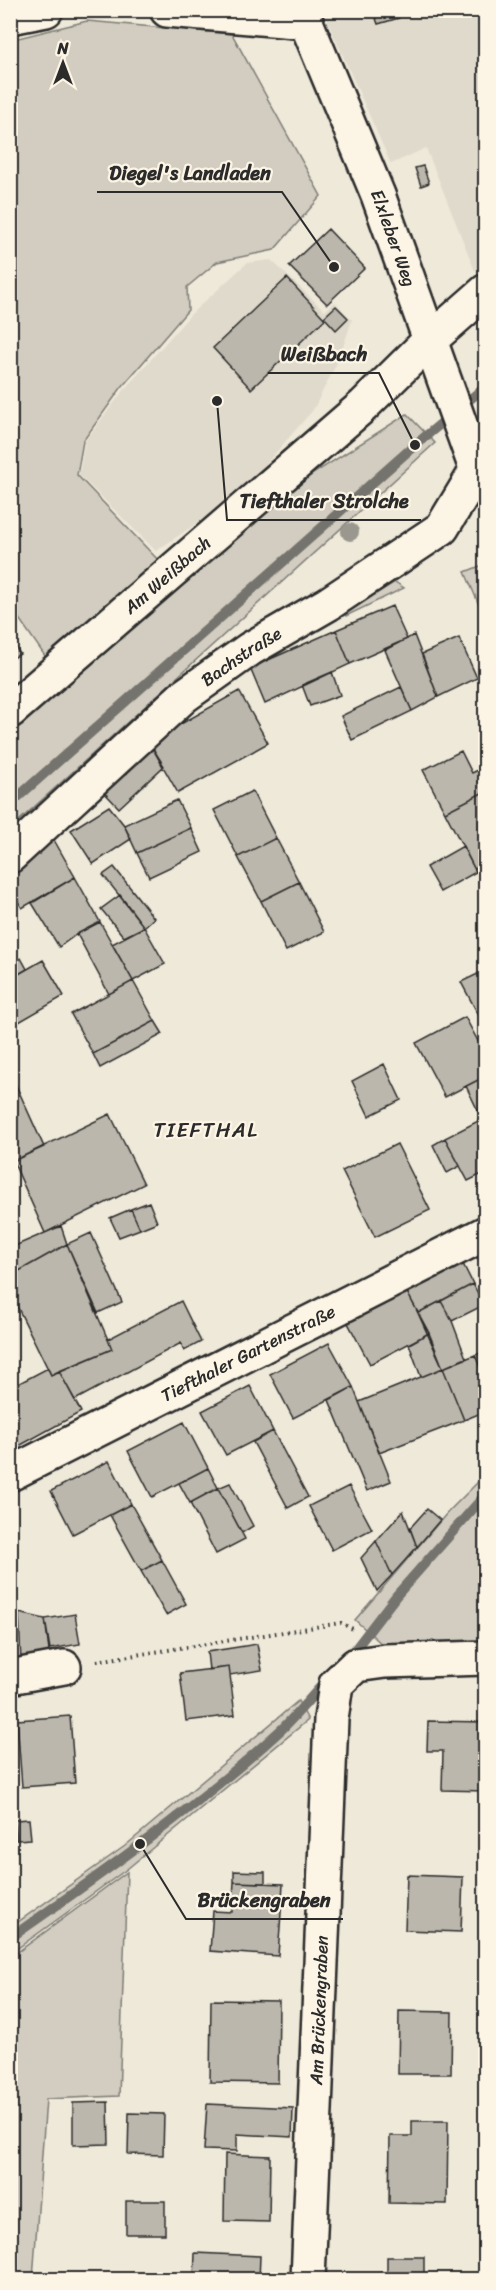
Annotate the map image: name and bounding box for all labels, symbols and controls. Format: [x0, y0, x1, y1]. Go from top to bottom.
north arrow [33, 33, 93, 93]
text: N [56, 34, 69, 63]
callout: Diegel's Landladen [97, 154, 282, 192]
text: Diegel's Landladen [109, 156, 271, 191]
street label: Elxleber Weg [361, 184, 426, 291]
callout: Weißbach [268, 335, 379, 373]
text: Weißbach [281, 337, 368, 372]
callout: Tiefthaler Strolche [227, 482, 421, 520]
text: Tiefthaler Strolche [239, 484, 409, 519]
street label: Am Weißbach [115, 528, 219, 623]
street label: Bachstraße [194, 618, 288, 695]
district label: TIEFTHAL [153, 1111, 259, 1149]
street label: Tiefthaler Gartenstraße [155, 1296, 341, 1411]
callout: Brückengraben [186, 1881, 343, 1919]
text: Brückengraben [198, 1883, 331, 1918]
street label: Am Brückengraben [300, 1934, 338, 2087]

